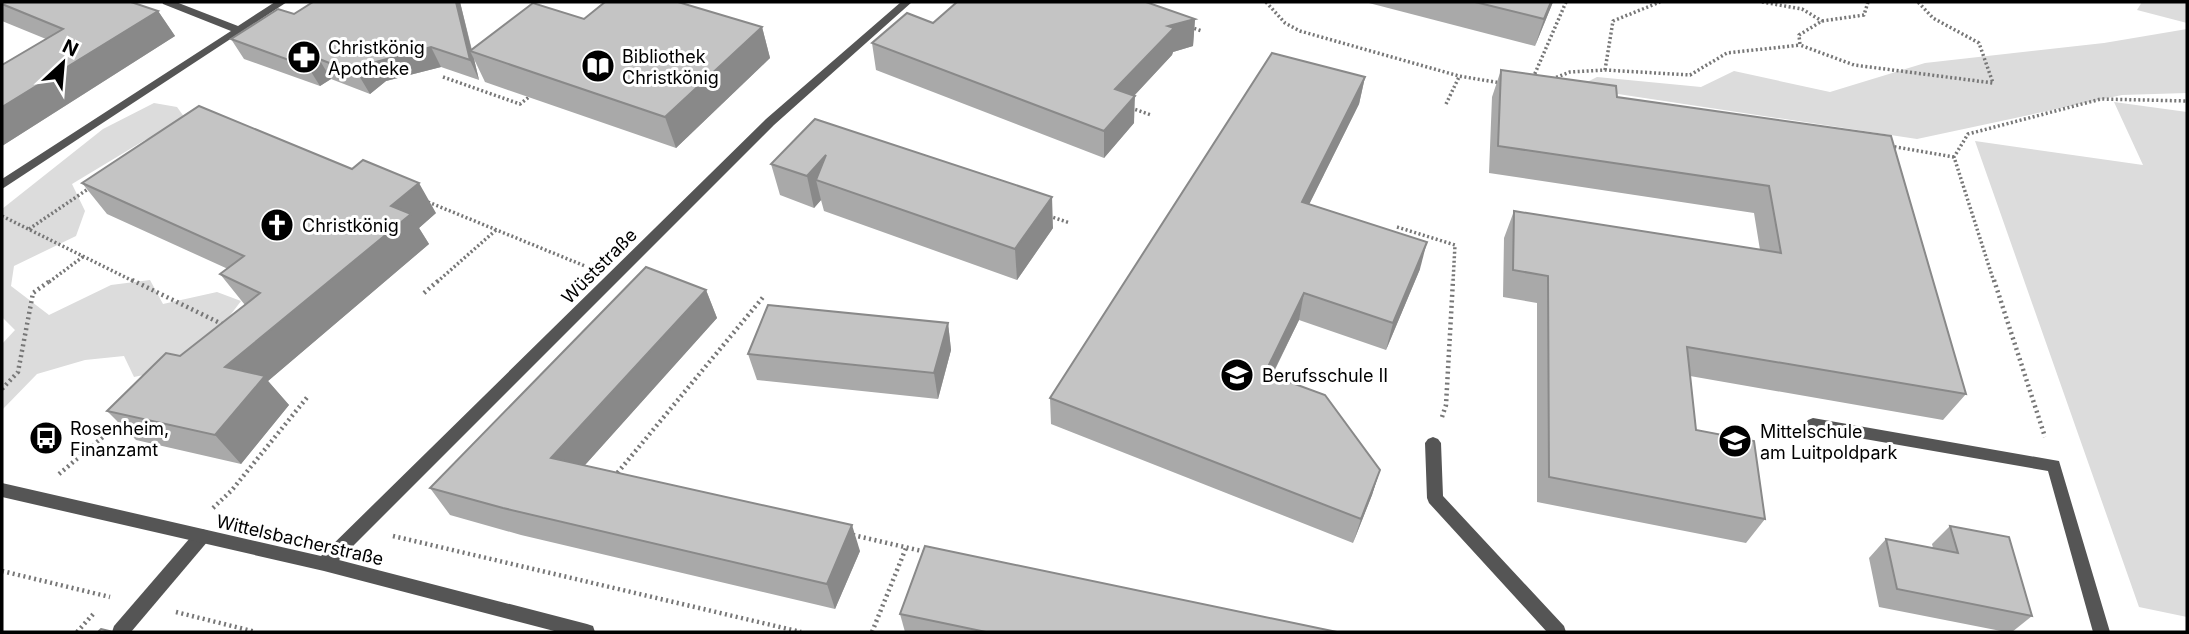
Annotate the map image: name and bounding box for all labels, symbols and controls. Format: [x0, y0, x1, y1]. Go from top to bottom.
north arrow [28, 28, 98, 98]
text: N [59, 35, 82, 62]
place label: Christkönig Apotheke [328, 37, 425, 79]
pharmacy icon: Christkönig Apotheke [285, 38, 323, 76]
place label: Bibliothek Christkönig [622, 46, 719, 88]
library icon: Bibliothek Christkönig [579, 47, 617, 85]
church icon: Christkönig [258, 206, 296, 244]
place label: Christkönig [302, 215, 399, 236]
street label: Wüststraße [557, 224, 641, 308]
school or university icon: Berufsschule II [1218, 356, 1256, 394]
place label: Berufsschule II [1262, 365, 1388, 386]
place label: Rosenheim, Finanzamt [70, 418, 169, 460]
bus stop icon: Rosenheim, Finanzamt [27, 419, 65, 457]
place label: Mittelschule am Luitpoldpark [1760, 421, 1898, 463]
school or university icon: Mittelschule am Luitpoldpark [1716, 422, 1754, 460]
street label: Wittelsbacherstraße [214, 511, 386, 569]

